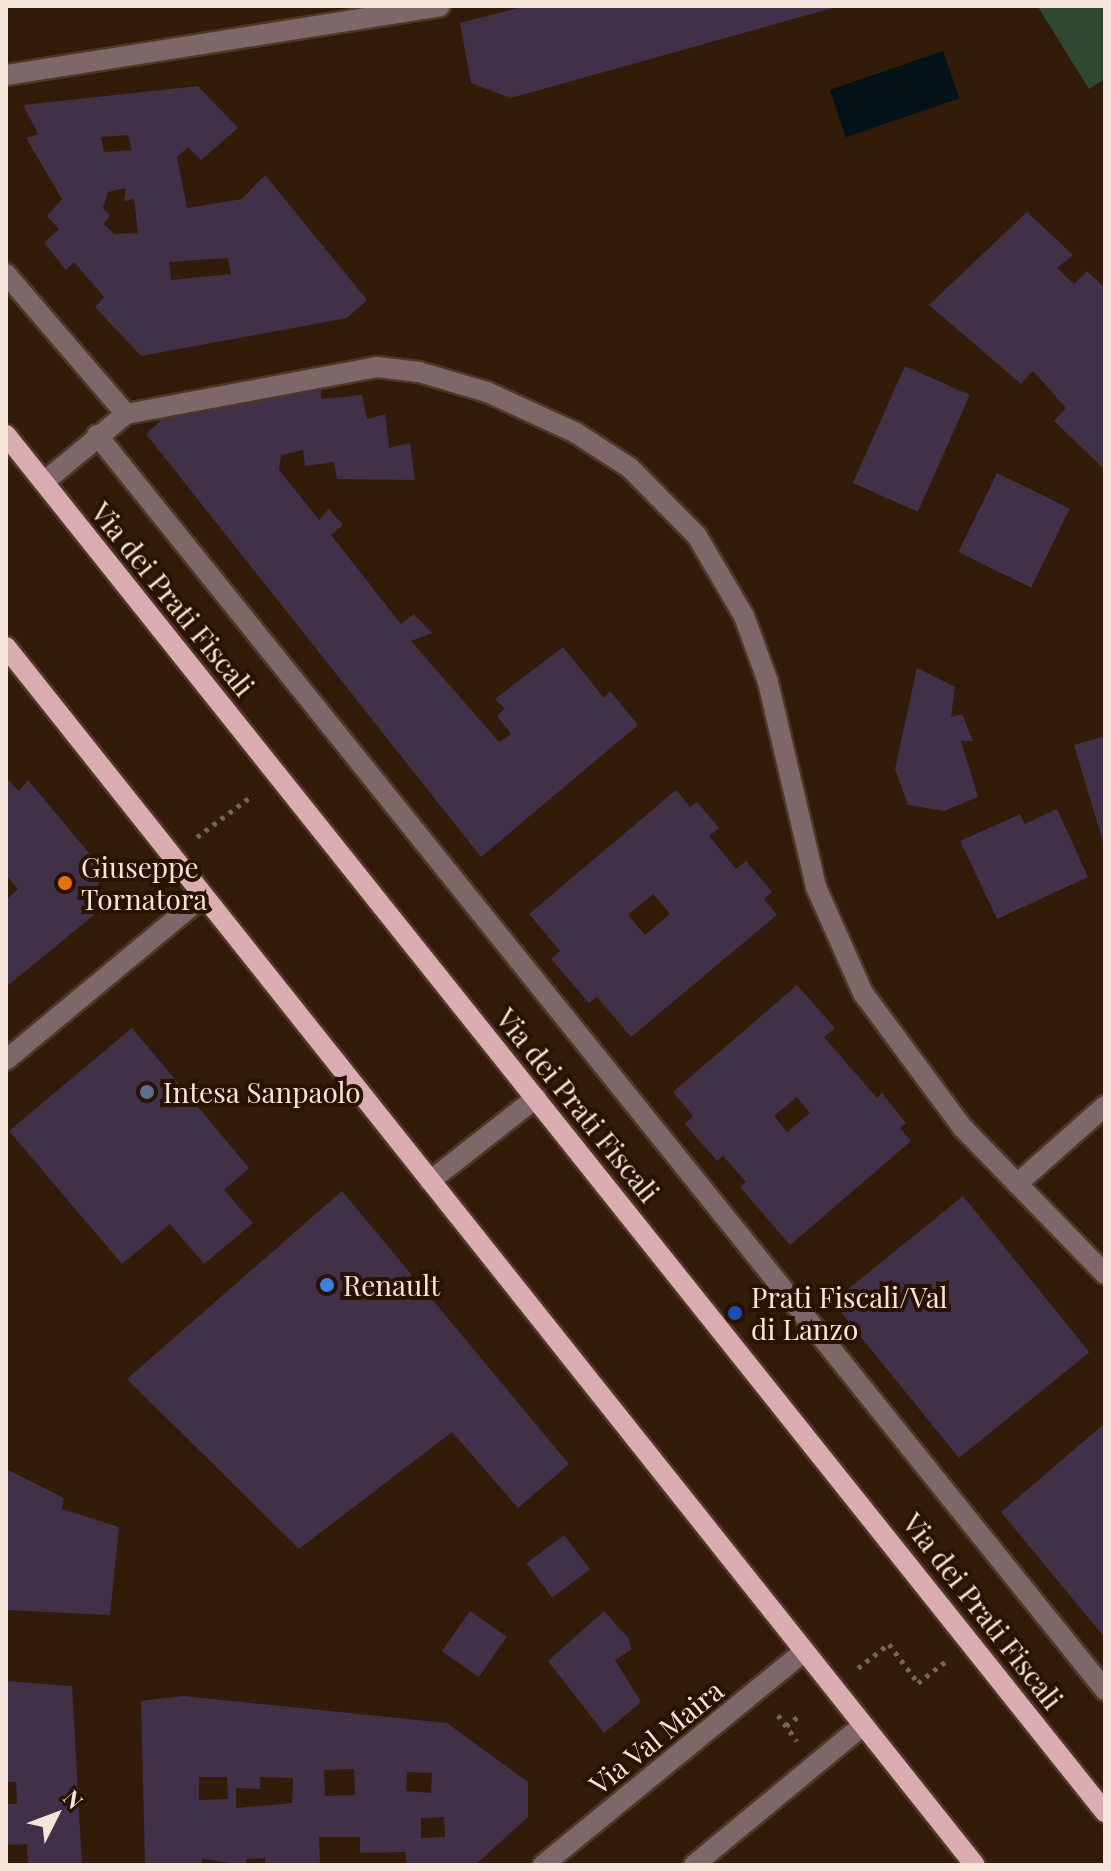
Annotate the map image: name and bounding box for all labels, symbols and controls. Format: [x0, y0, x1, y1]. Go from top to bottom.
street label: Via dei Prati Fiscali [84, 495, 262, 703]
place label: Giuseppe Tornatora [81, 850, 207, 916]
marker: Giuseppe Tornatora [56, 874, 74, 892]
street label: Via dei Prati Fiscali [489, 1001, 667, 1209]
place label: Intesa Sanpaolo [163, 1075, 361, 1109]
marker: Intesa Sanpaolo [138, 1083, 156, 1101]
place label: Renault [343, 1268, 440, 1302]
marker: Renault [318, 1276, 336, 1294]
place label: Prati Fiscali/Val di Lanzo [751, 1280, 948, 1346]
marker: Prati Fiscali/Val di Lanzo [726, 1304, 744, 1322]
street label: Via dei Prati Fiscali [896, 1506, 1070, 1716]
street label: Via Val Maira [582, 1672, 730, 1802]
north arrow [16, 1775, 96, 1855]
text: N [57, 1783, 90, 1815]

